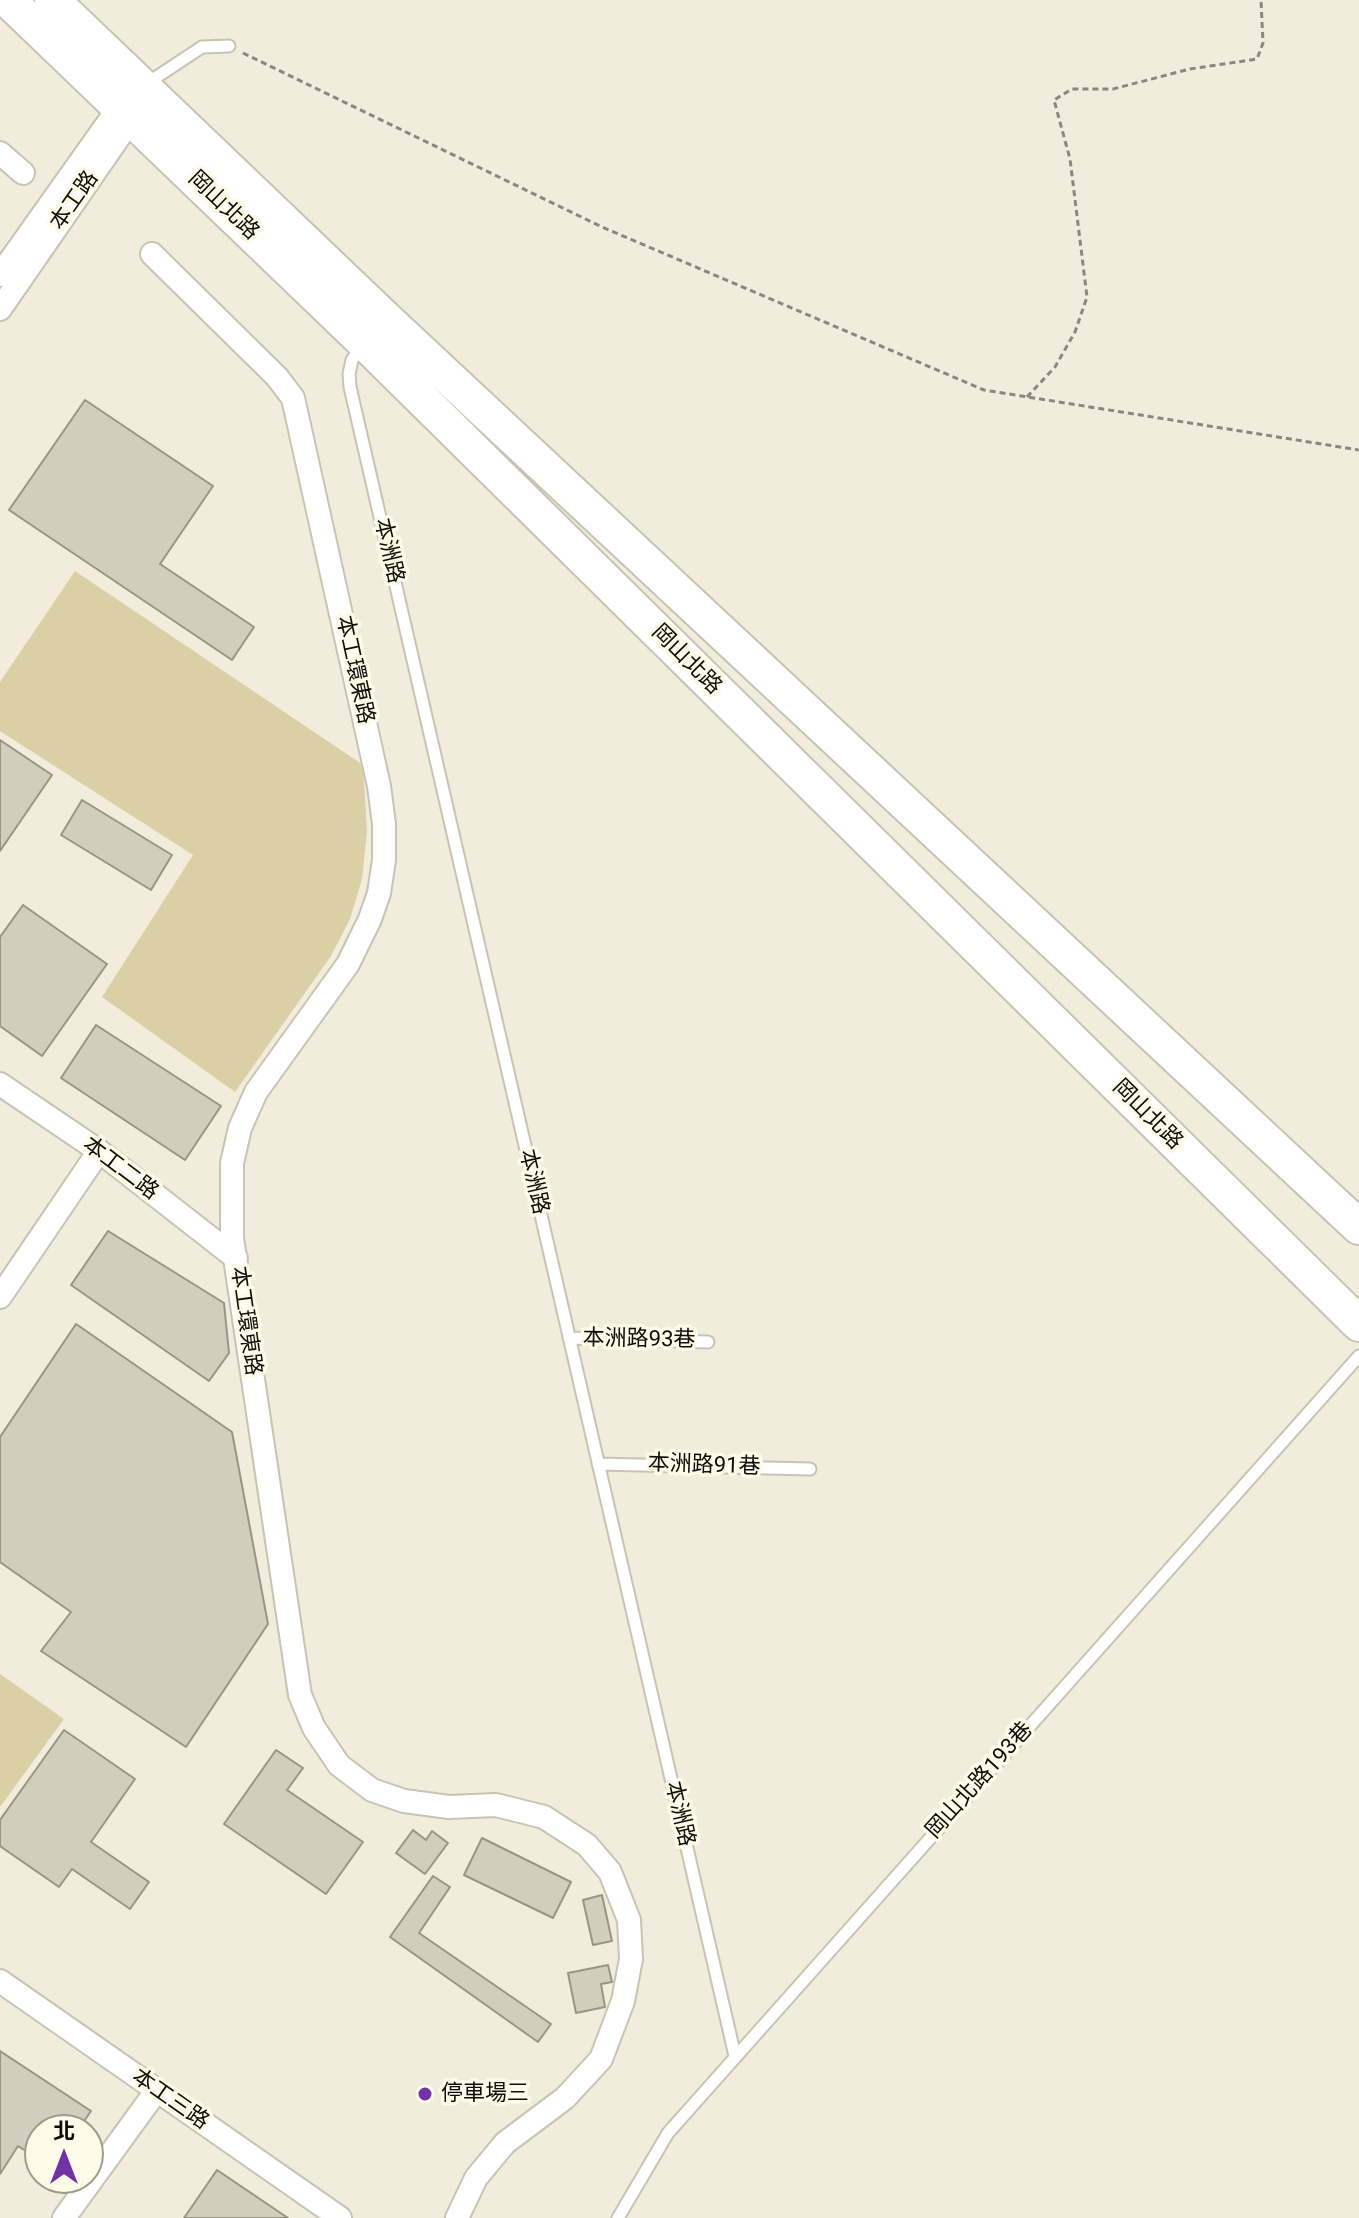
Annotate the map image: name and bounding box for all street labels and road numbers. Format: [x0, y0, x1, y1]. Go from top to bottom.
street label: 本工路 [45, 166, 105, 236]
street label: 岡山北路 [182, 166, 264, 246]
street label: 本洲路 [368, 516, 408, 586]
street label: 本工環東路 [330, 613, 378, 727]
street label: 岡山北路 [646, 620, 726, 700]
street label: 岡山北路 [1107, 1075, 1187, 1155]
street label: 本工二路 [77, 1132, 163, 1206]
street label: 本洲路 [513, 1147, 553, 1217]
street label: 本工環東路 [224, 1265, 266, 1377]
street label: 本洲路93巷 [582, 1326, 696, 1354]
street label: 本洲路91巷 [647, 1451, 761, 1481]
street label: 岡山北路193巷 [921, 1718, 1039, 1844]
street label: 本洲路 [659, 1779, 699, 1849]
street label: 本工三路 [126, 2064, 214, 2136]

